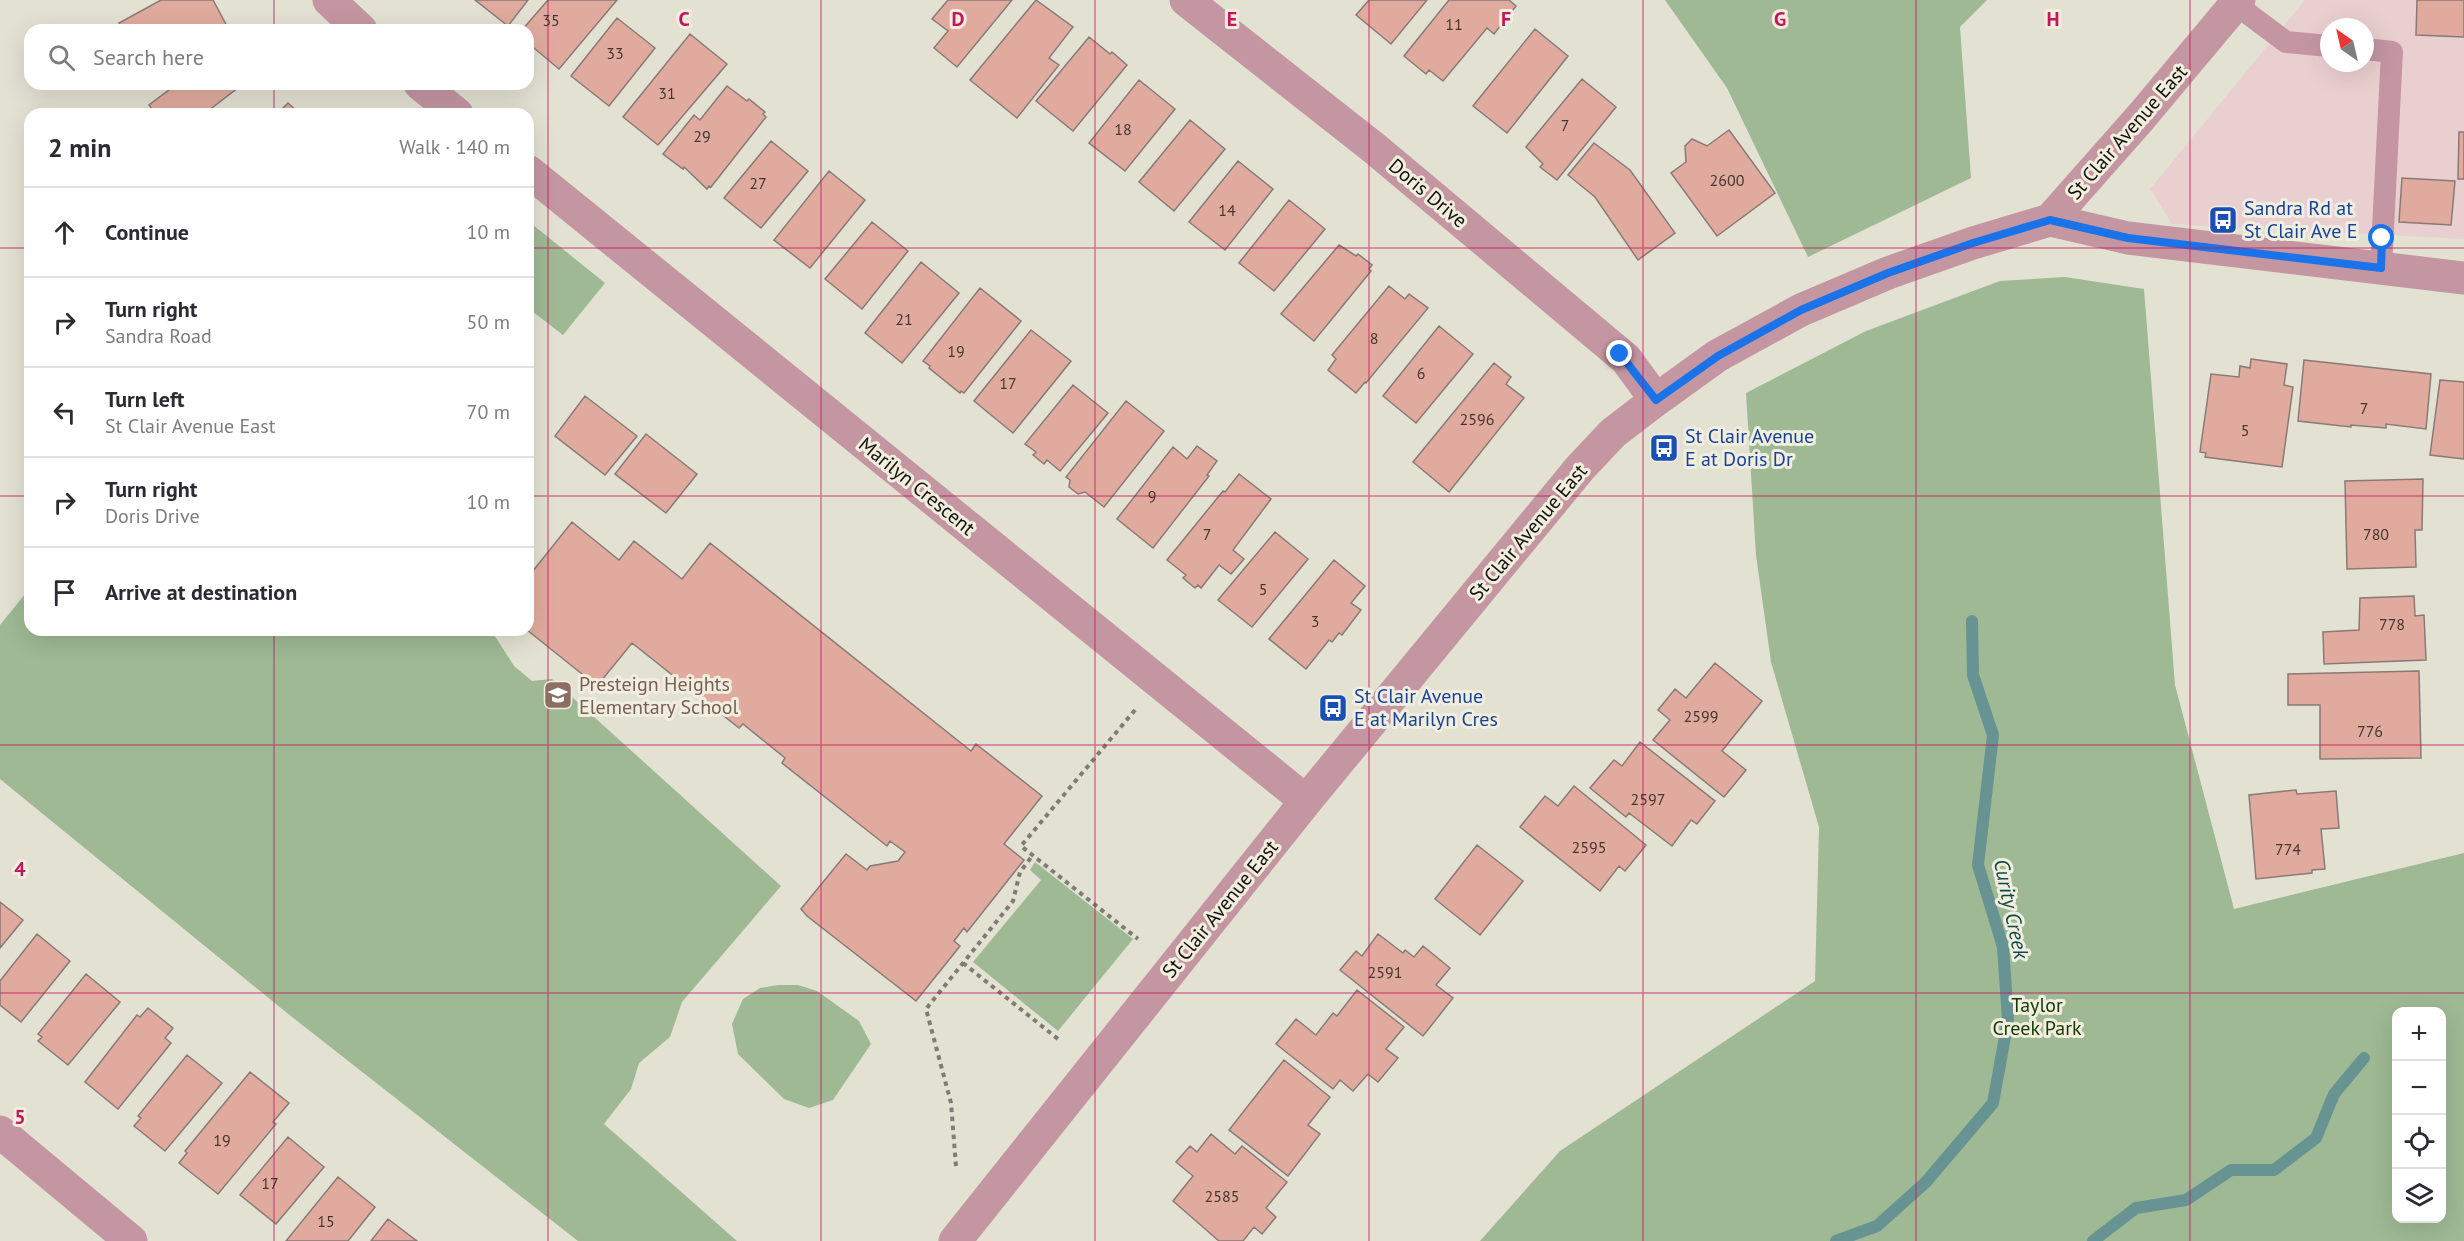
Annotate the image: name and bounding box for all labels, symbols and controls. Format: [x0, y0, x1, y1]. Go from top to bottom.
text: C [678, 6, 690, 32]
text: D [952, 6, 965, 32]
text: E [1227, 6, 1237, 32]
text: F [1501, 6, 1511, 32]
text: G [1774, 6, 1786, 32]
text: H [2046, 6, 2060, 32]
house number: 35 [542, 10, 560, 30]
house number: 11 [1445, 14, 1463, 34]
north arrow [2320, 18, 2374, 72]
search box [24, 24, 534, 90]
icon: search [45, 41, 78, 74]
text: Search here [93, 43, 204, 71]
house number: 33 [606, 43, 624, 63]
street label: St Clair Avenue East [2061, 59, 2193, 205]
house number: 31 [658, 83, 676, 103]
house number: 7 [1561, 115, 1569, 135]
house number: 18 [1114, 119, 1132, 139]
house number: 29 [693, 126, 711, 146]
text: 2 min [48, 131, 111, 164]
text: Walk · 140 m [399, 134, 510, 160]
street label: Doris Drive [1383, 153, 1473, 233]
house number: 2600 [1710, 170, 1745, 190]
house number: 27 [749, 173, 767, 193]
place label: Sandra Rd at St Clair Ave E [2244, 195, 2357, 244]
house number: 14 [1218, 200, 1236, 220]
bus stop icon: Sandra Rd at St Clair Ave E [2207, 204, 2239, 236]
icon: ahead [48, 216, 81, 249]
text: Continue [105, 218, 189, 246]
text: 10 m [467, 219, 510, 245]
route start [2368, 224, 2394, 250]
text: Turn right [105, 295, 197, 323]
icon: right [48, 306, 81, 339]
text: 50 m [467, 309, 510, 335]
house number: 21 [895, 309, 913, 329]
text: Sandra Road [105, 323, 212, 349]
house number: 8 [1370, 328, 1378, 348]
route end [1606, 340, 1632, 366]
house number: 19 [947, 341, 965, 361]
house number: 6 [1417, 363, 1425, 383]
house number: 17 [999, 373, 1017, 393]
text: Turn left [105, 385, 185, 413]
icon: left [48, 396, 81, 429]
house number: 7 [2360, 398, 2368, 418]
text: 70 m [467, 399, 510, 425]
house number: 2596 [1460, 409, 1494, 429]
text: St Clair Avenue East [105, 413, 275, 439]
house number: 5 [2241, 420, 2249, 440]
place label: St Clair Avenue E at Doris Dr [1685, 423, 1814, 472]
street label: Marilyn Crescent [854, 431, 981, 541]
bus stop icon: St Clair Avenue E at Doris Dr [1648, 432, 1680, 464]
street label: St Clair Avenue East [1463, 458, 1593, 606]
text: Turn right [105, 475, 197, 503]
icon: right [48, 486, 81, 519]
house number: 9 [1148, 486, 1156, 506]
text: 10 m [467, 489, 510, 515]
text: Doris Drive [105, 503, 200, 529]
house number: 7 [1203, 524, 1211, 544]
house number: 780 [2363, 524, 2389, 544]
icon: arrive [48, 576, 81, 609]
text: Arrive at destination [105, 578, 297, 606]
house number: 5 [1259, 579, 1267, 599]
house number: 3 [1311, 611, 1319, 631]
house number: 778 [2379, 614, 2405, 634]
place label: Presteign Heights Elementary School [579, 671, 739, 720]
school or university icon: Presteign Heights Elementary School [542, 679, 574, 711]
place label: St Clair Avenue E at Marilyn Cres [1354, 683, 1498, 732]
bus stop icon: St Clair Avenue E at Marilyn Cres [1317, 692, 1349, 724]
house number: 2599 [1684, 706, 1718, 726]
house number: 776 [2357, 721, 2383, 741]
house number: 2597 [1631, 789, 1665, 809]
street label: St Clair Avenue East [1156, 834, 1284, 983]
house number: 2595 [1572, 837, 1606, 857]
house number: 774 [2275, 839, 2301, 859]
text: 4 [14, 856, 26, 882]
water label: Curity Creek [1988, 857, 2036, 963]
house number: 2591 [1368, 962, 1402, 982]
park label: Taylor Creek Park [1992, 992, 2082, 1041]
map controls [2392, 1007, 2446, 1223]
button: + [2392, 1007, 2446, 1061]
button: − [2392, 1061, 2446, 1115]
text: 5 [14, 1104, 26, 1130]
button: locate [2392, 1115, 2446, 1169]
house number: 19 [213, 1130, 231, 1150]
button: layers [2392, 1169, 2446, 1223]
house number: 17 [261, 1173, 279, 1193]
house number: 2585 [1205, 1186, 1239, 1206]
house number: 15 [317, 1211, 335, 1231]

